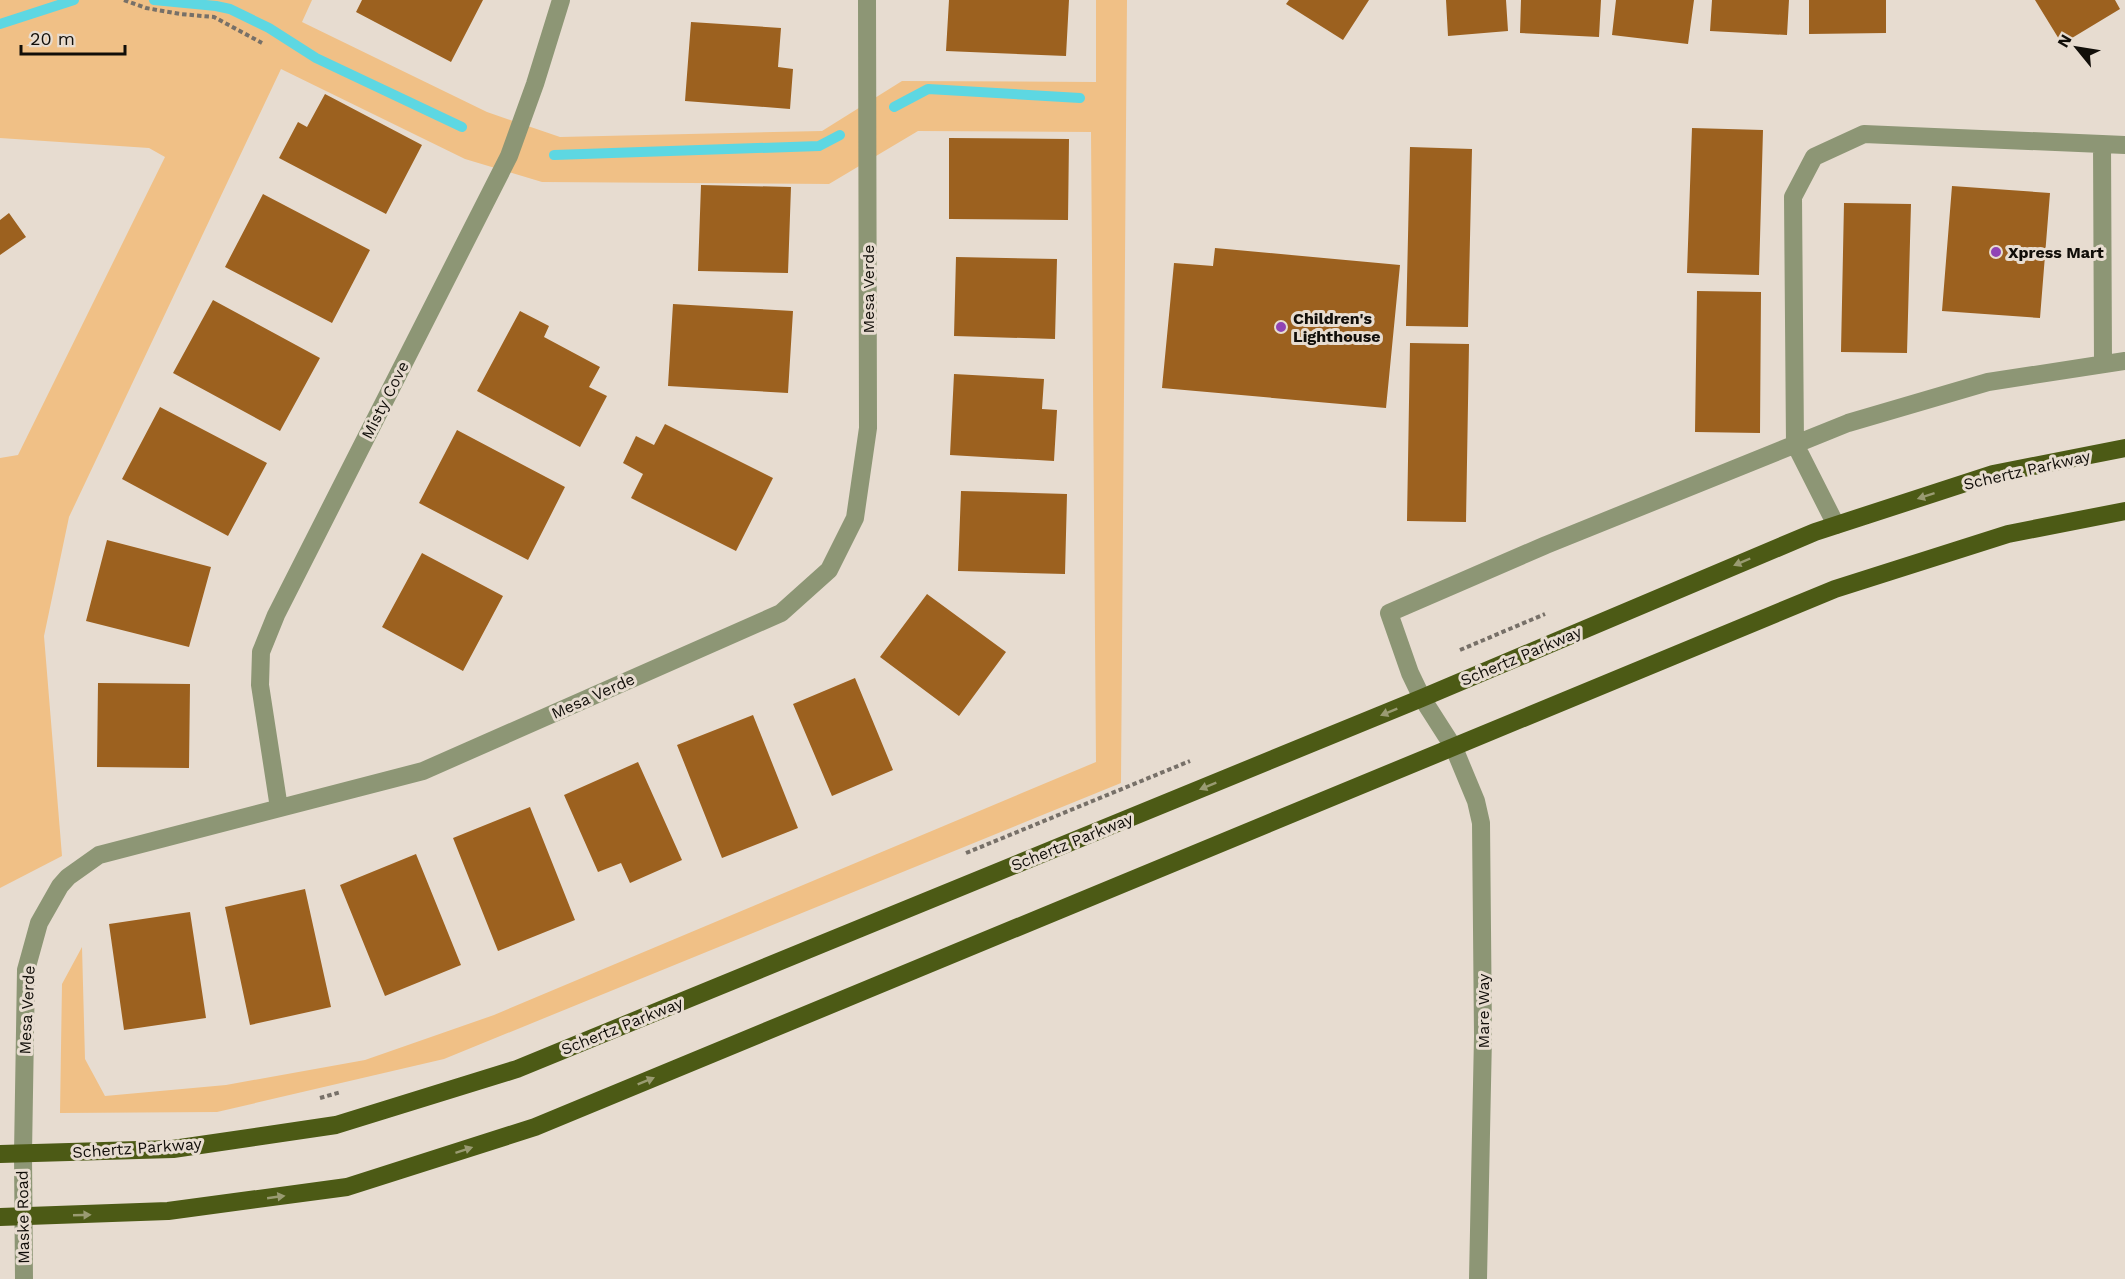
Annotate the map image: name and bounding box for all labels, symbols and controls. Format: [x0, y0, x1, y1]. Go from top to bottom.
scale bar [21, 18, 124, 56]
north arrow [2047, 18, 2107, 78]
text: 20 m [30, 28, 75, 49]
text: N [2053, 31, 2076, 51]
place label: Xpress Mart [2008, 243, 2104, 262]
street label: Mesa Verde [859, 244, 878, 334]
marker: Xpress Mart [1989, 245, 2003, 259]
place label: Children's Lighthouse [1293, 309, 1380, 346]
marker: Children's Lighthouse [1274, 320, 1288, 334]
street label: Misty Cove [357, 358, 413, 442]
street label: Schertz Parkway [1962, 446, 2093, 494]
one-way arrow [1917, 492, 1935, 501]
one-way arrow [1733, 557, 1751, 567]
street label: Schertz Parkway [1458, 622, 1585, 690]
street label: Mesa Verde [548, 669, 638, 723]
one-way arrow [1380, 708, 1398, 717]
one-way arrow [1199, 781, 1217, 791]
street label: Schertz Parkway [1008, 809, 1136, 875]
street label: Mesa Verde [15, 965, 39, 1055]
street label: Mare Way [1474, 973, 1493, 1048]
street label: Schertz Parkway [558, 993, 686, 1059]
one-way arrow [638, 1076, 656, 1086]
street label: Schertz Parkway [72, 1134, 203, 1162]
one-way arrow [455, 1145, 473, 1154]
street label: Maske Road [13, 1170, 33, 1264]
one-way arrow [266, 1192, 285, 1201]
one-way arrow [72, 1210, 91, 1219]

